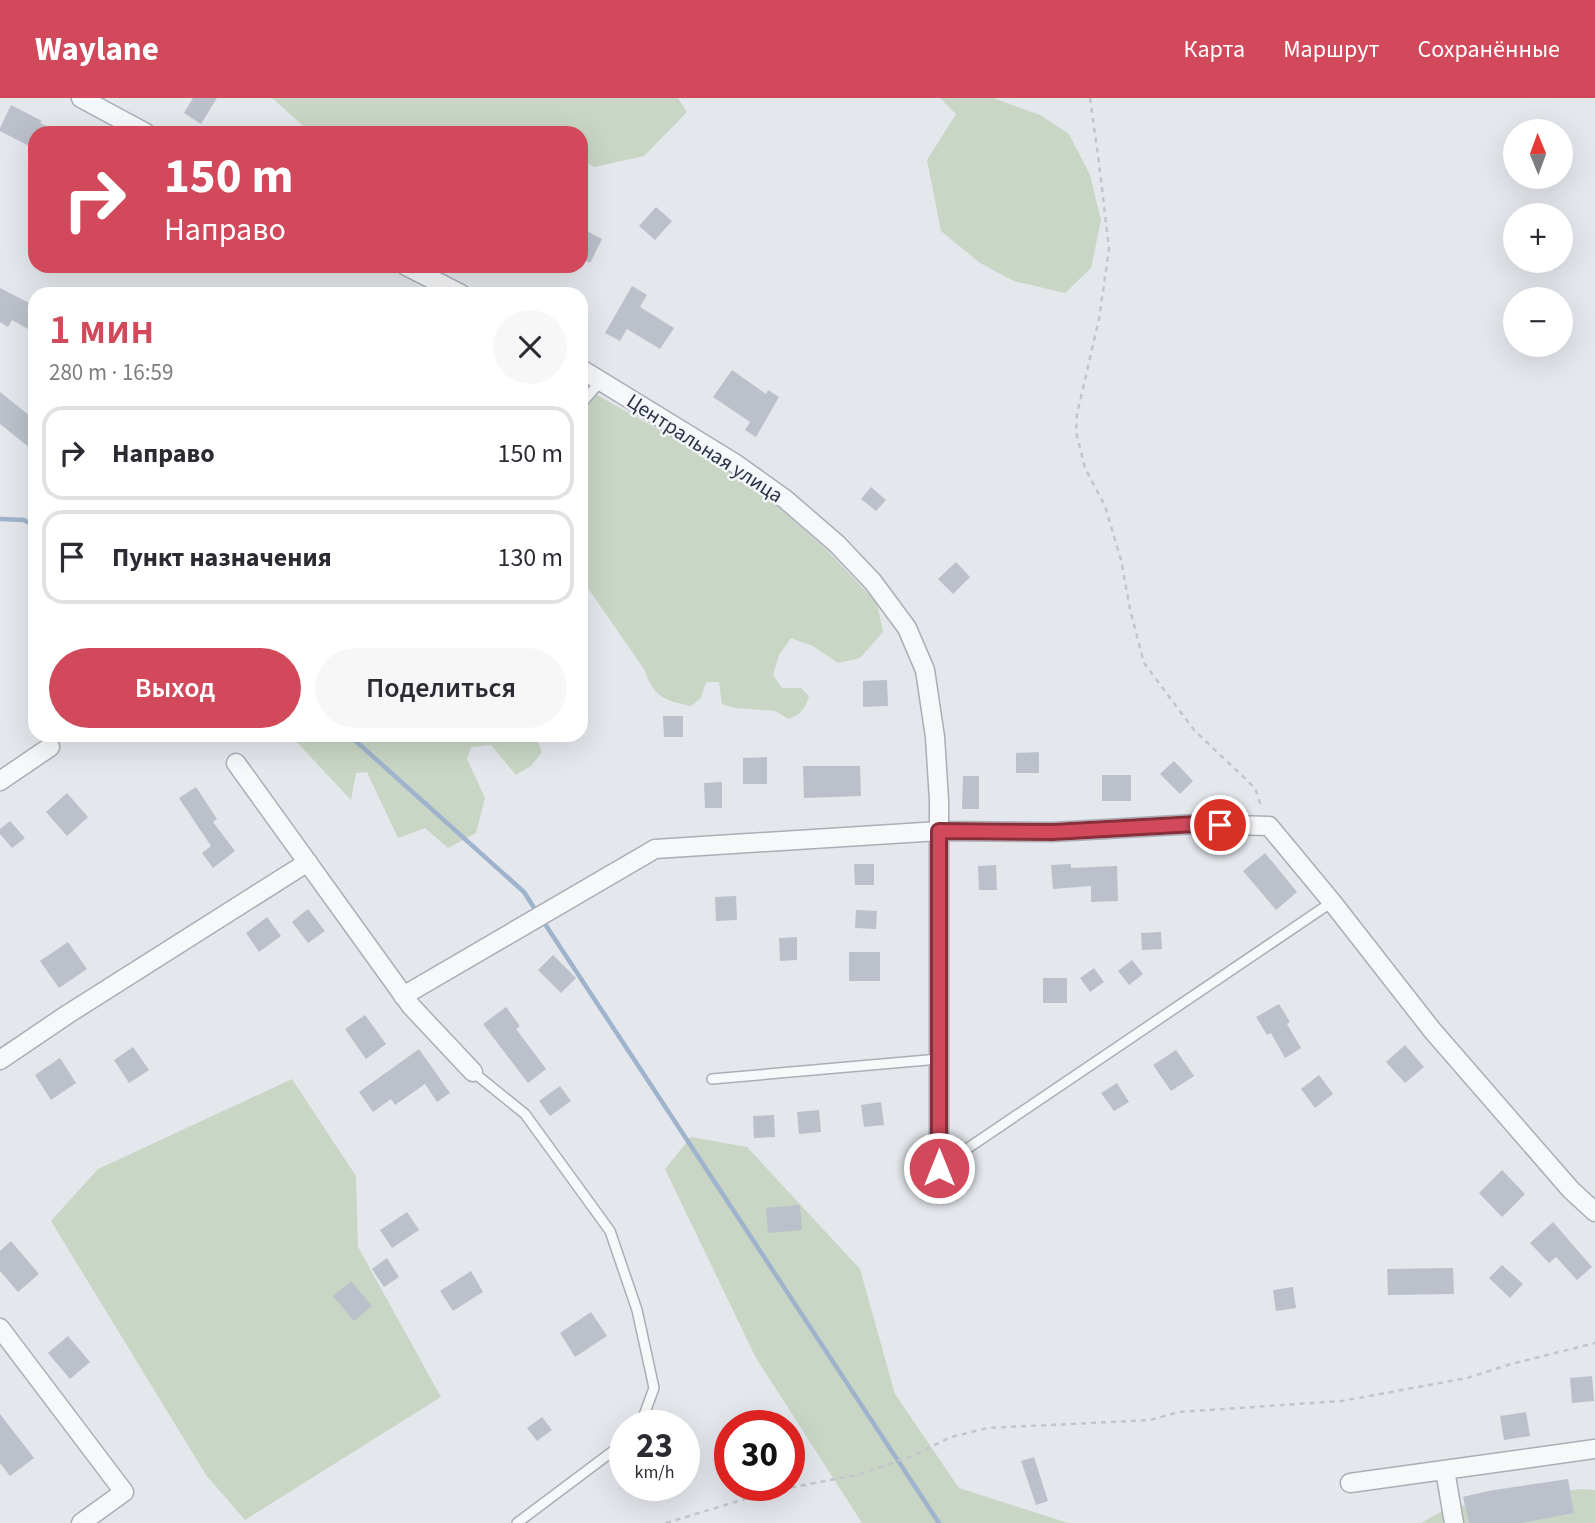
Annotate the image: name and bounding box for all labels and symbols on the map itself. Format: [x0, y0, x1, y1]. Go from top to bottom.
north arrow [1503, 119, 1573, 189]
street label: Центральная улица [621, 386, 789, 510]
pin [1190, 795, 1250, 855]
position arrow [902, 1131, 976, 1205]
speed limit sign: 30 [714, 1410, 805, 1501]

